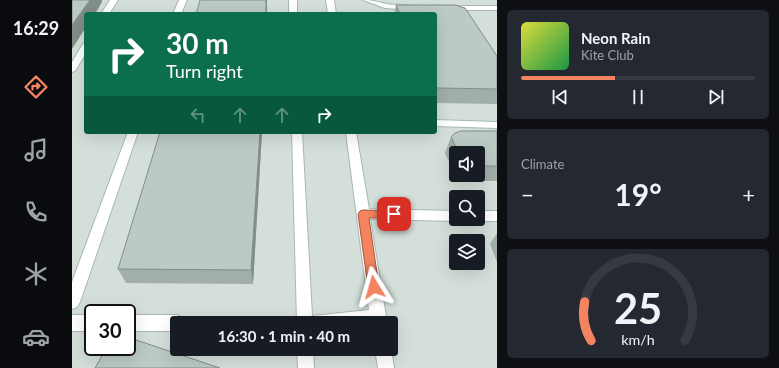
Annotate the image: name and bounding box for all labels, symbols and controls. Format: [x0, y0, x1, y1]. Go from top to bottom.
text: 16:29 [13, 17, 59, 39]
text: 30 m [166, 26, 229, 60]
icon: right [100, 28, 152, 80]
text: Neon Rain [581, 29, 650, 47]
text: Kite Club [581, 47, 634, 63]
text: Turn right [166, 60, 243, 82]
icon: directions [22, 73, 50, 101]
icon: previous [549, 86, 571, 108]
icon: pause [627, 86, 649, 108]
icon: next [705, 86, 727, 108]
icon: left [187, 104, 209, 126]
icon: ahead [229, 104, 251, 126]
icon: ahead [271, 104, 293, 126]
icon: right [313, 104, 335, 126]
icon: music [22, 136, 50, 164]
map controls [449, 146, 485, 270]
button: sound [449, 146, 485, 182]
text: Climate [521, 156, 564, 172]
text: 19° [614, 176, 662, 212]
text: − [521, 181, 534, 208]
text: + [742, 181, 755, 208]
button: search [449, 190, 485, 226]
pin [377, 197, 411, 231]
icon: phone [22, 198, 50, 226]
icon: arrive [383, 203, 405, 225]
button: layers [449, 234, 485, 270]
icon: climate [22, 260, 50, 288]
position arrow [353, 266, 395, 308]
text: 25 [614, 283, 662, 333]
speed limit sign: 30 [84, 304, 136, 356]
icon: car [22, 323, 50, 351]
text: 16:30 · 1 min · 40 m [218, 327, 350, 345]
text: km/h [621, 331, 655, 348]

